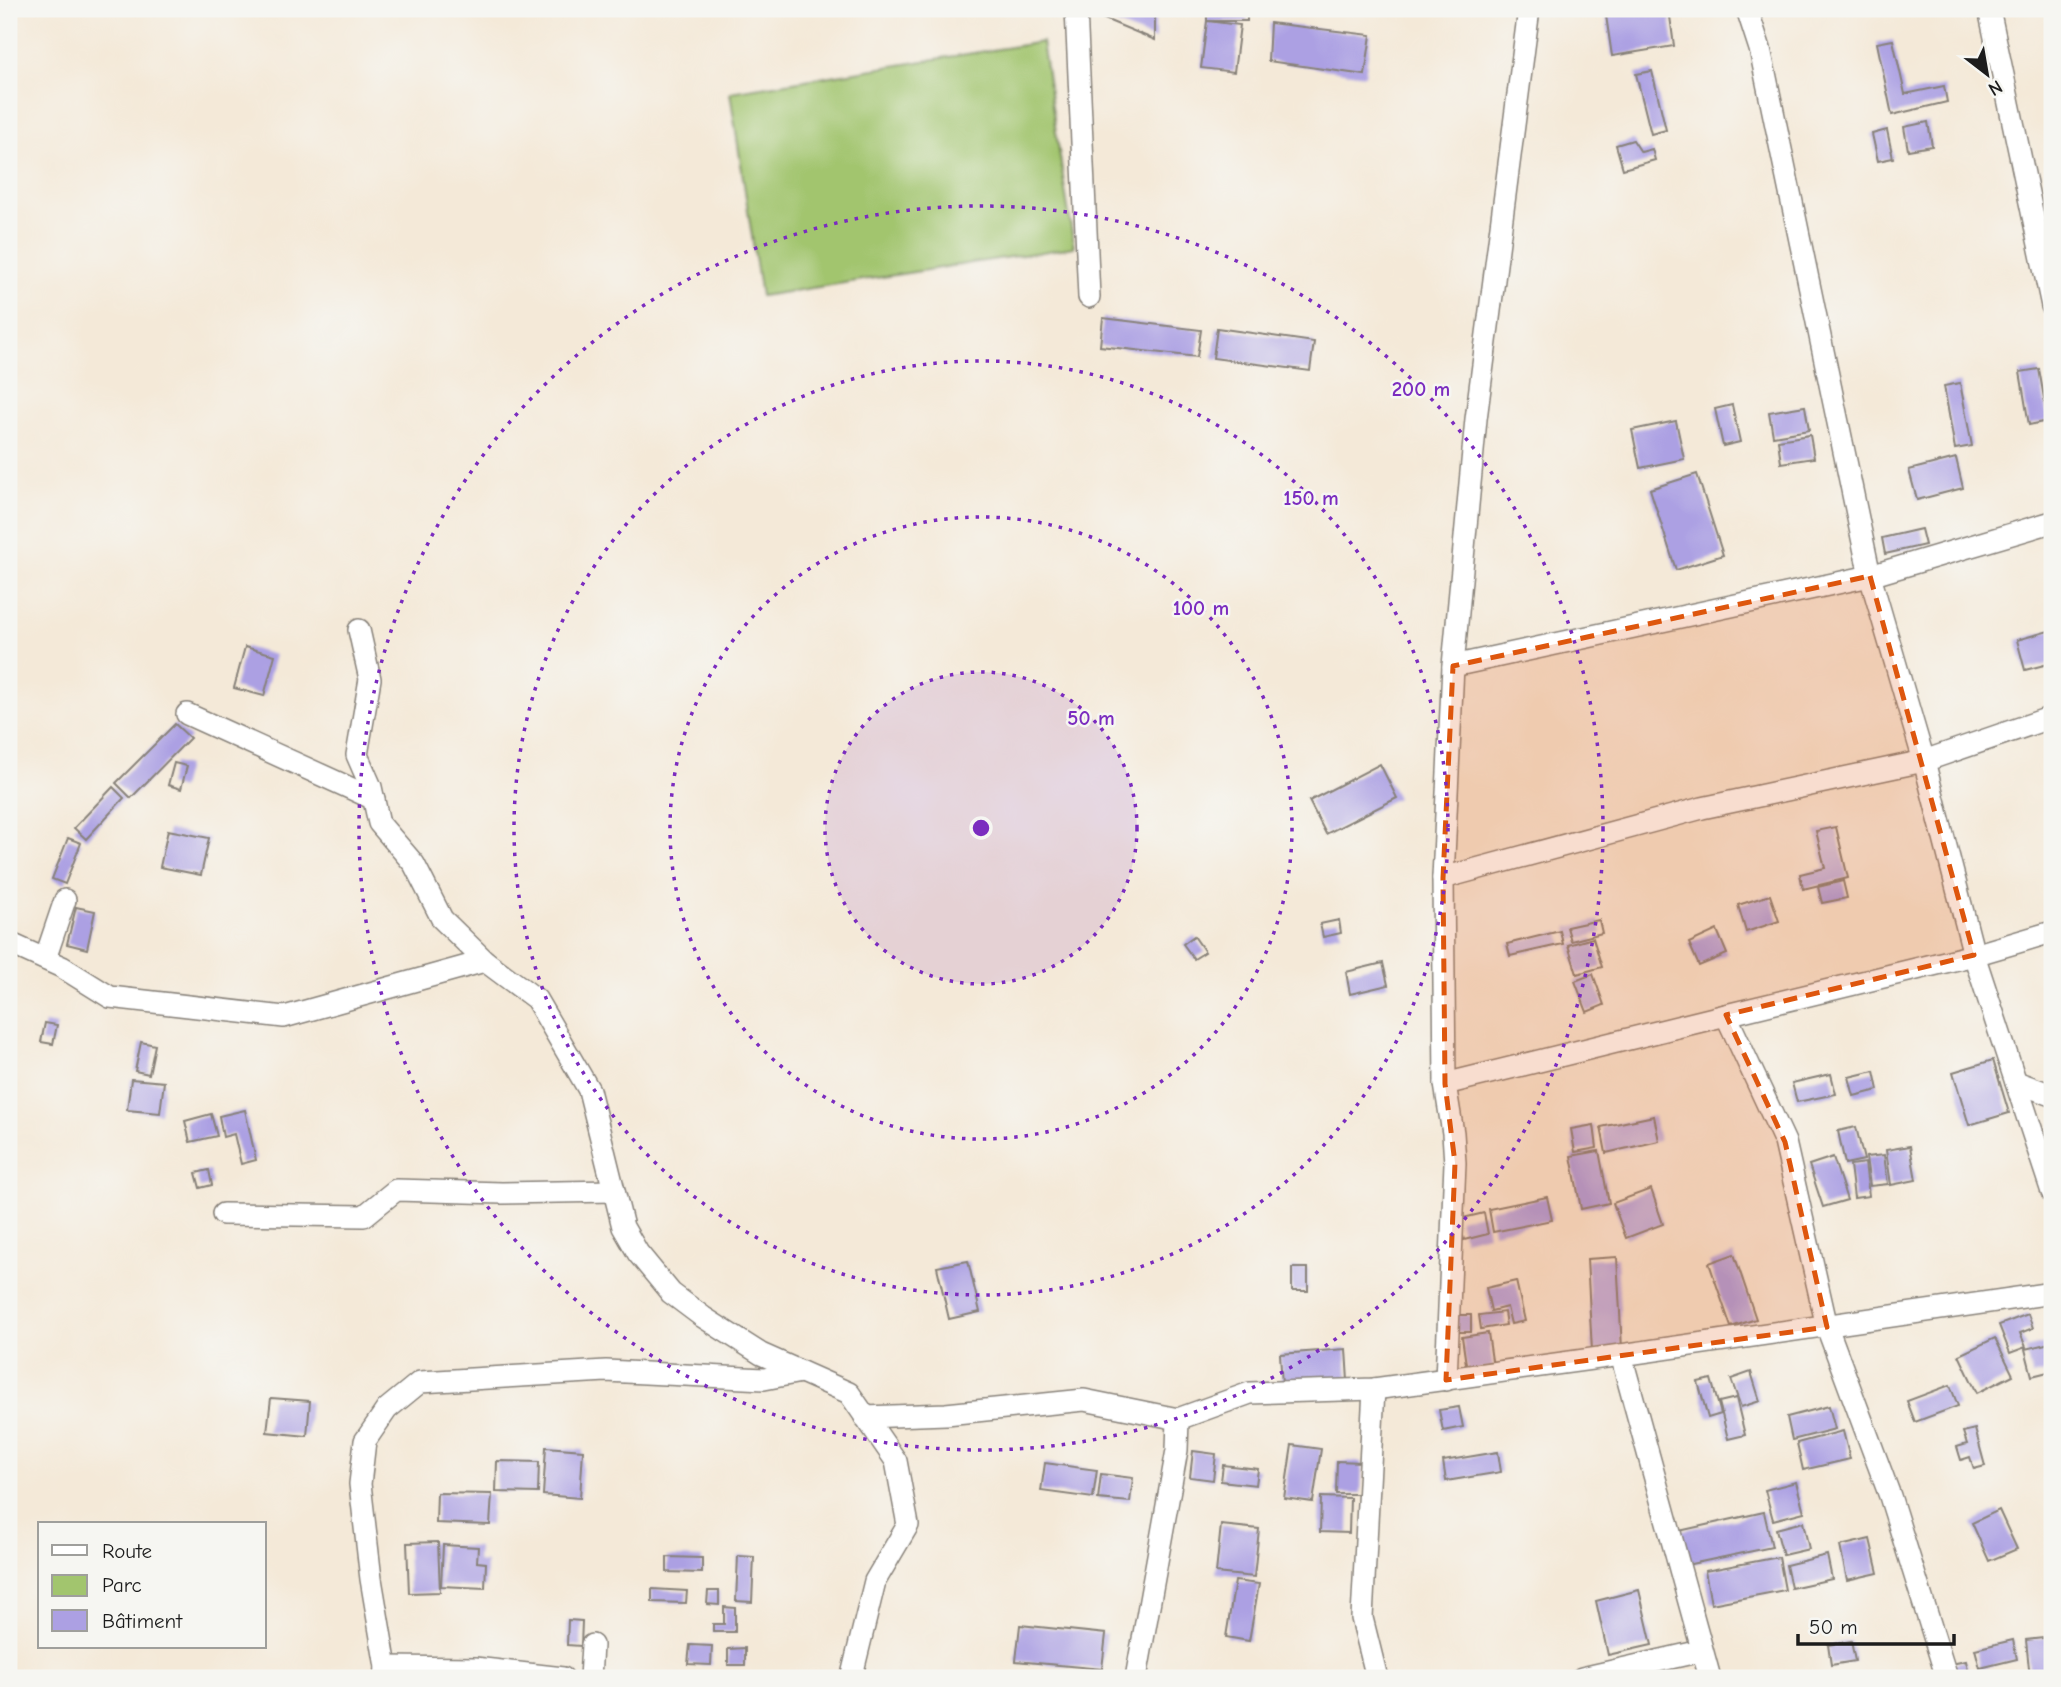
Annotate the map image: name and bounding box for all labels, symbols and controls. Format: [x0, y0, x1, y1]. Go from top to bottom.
north arrow [1952, 38, 2022, 108]
text: N [1984, 75, 2006, 100]
text: 200 m [1392, 377, 1450, 401]
text: 150 m [1283, 486, 1339, 510]
text: 100 m [1173, 596, 1229, 620]
text: 50 m [1067, 706, 1115, 730]
centre of rings [969, 816, 993, 840]
legend [38, 1522, 266, 1648]
text: Route [102, 1539, 152, 1563]
text: Parc [102, 1573, 142, 1597]
scale bar [1798, 1603, 1954, 1647]
text: Bâtiment [102, 1609, 183, 1633]
text: 50 m [1809, 1615, 1858, 1639]

